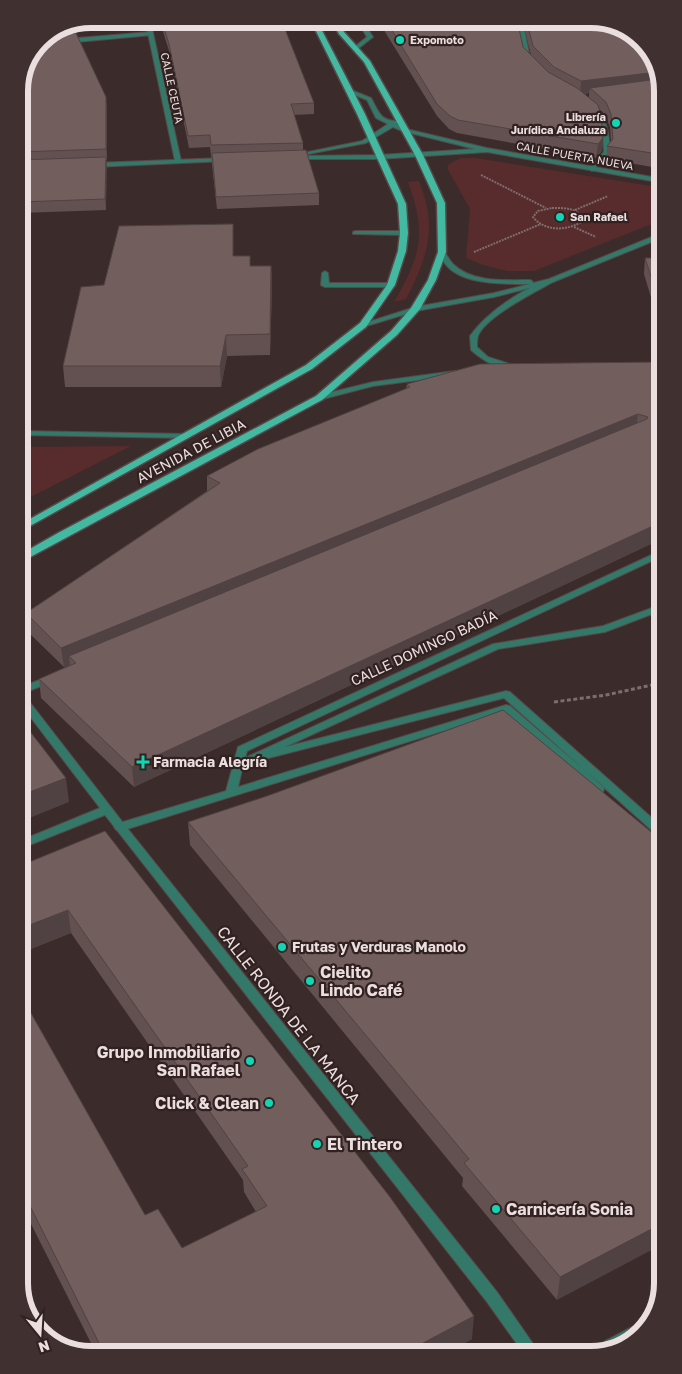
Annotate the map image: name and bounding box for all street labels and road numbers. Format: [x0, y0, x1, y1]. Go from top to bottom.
street label: CALLE CEUTA [159, 51, 186, 125]
street label: CALLE PUERTA NUEVA [515, 139, 635, 172]
street label: AVENIDA DE LIBIA [133, 414, 249, 486]
street label: CALLE DOMINGO BADÍA [348, 606, 500, 689]
street label: CALLE RONDA DE LA MANCA [213, 922, 365, 1108]

